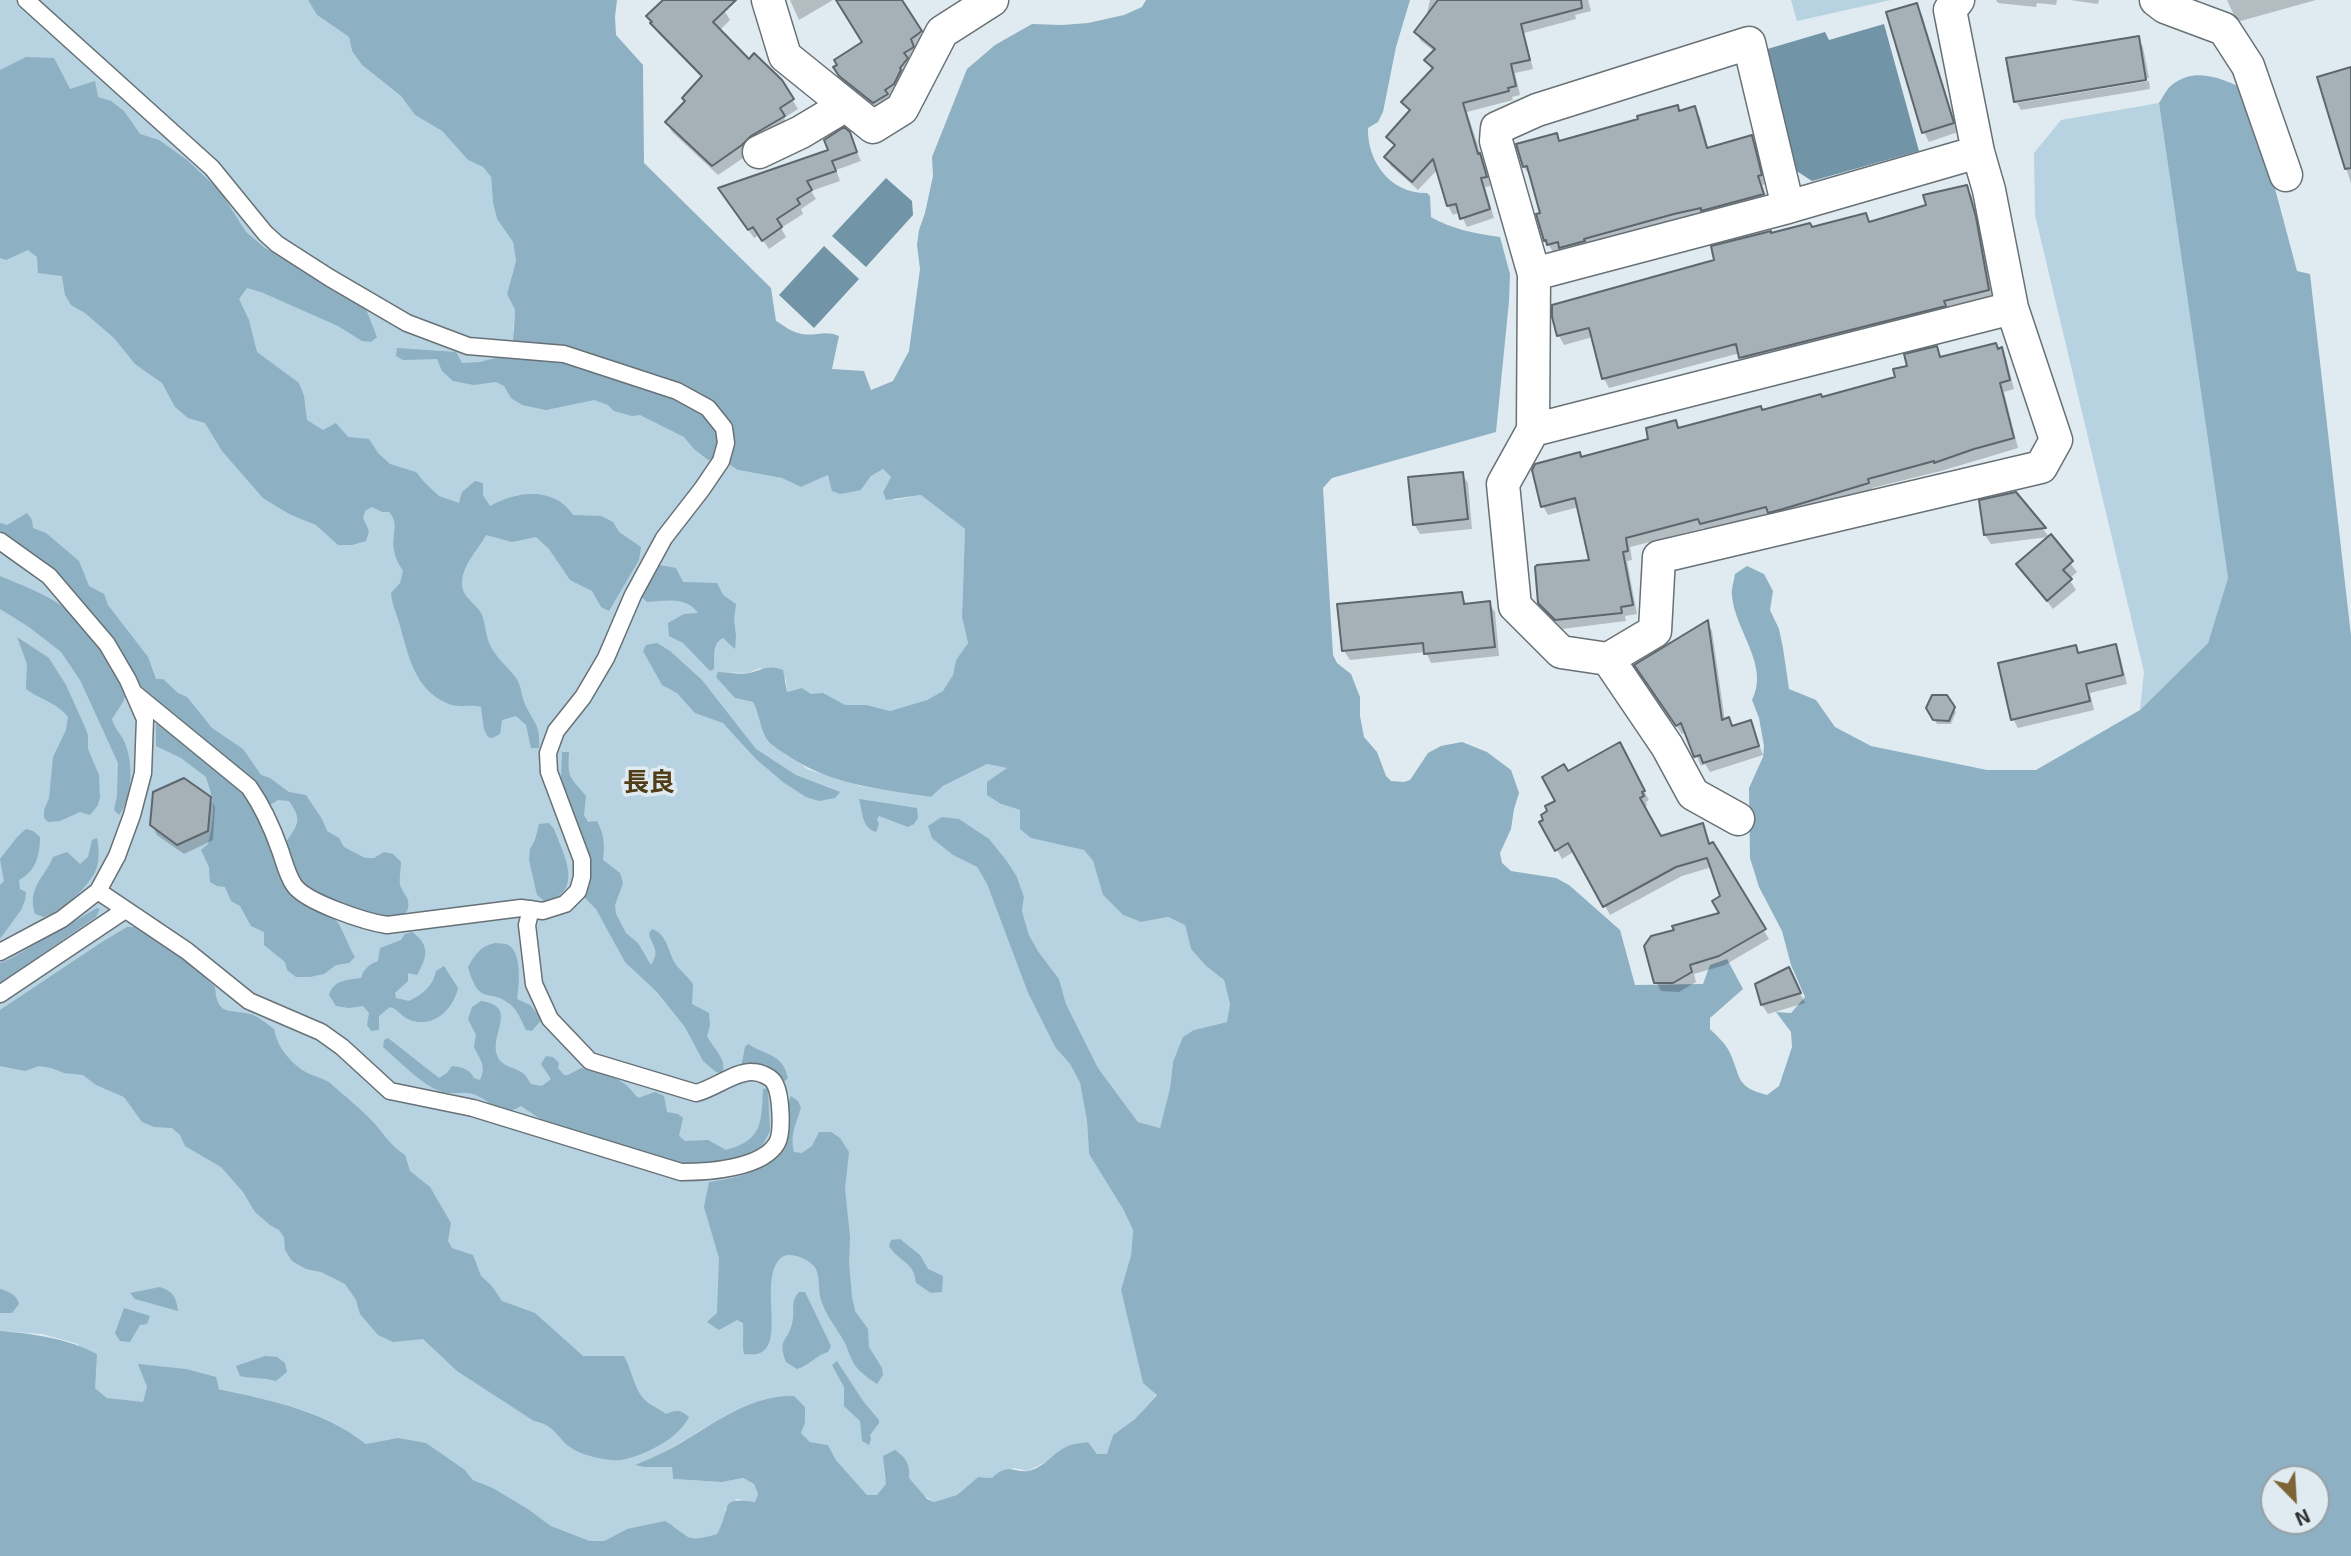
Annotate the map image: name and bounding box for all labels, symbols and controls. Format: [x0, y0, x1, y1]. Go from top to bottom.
district label: 長良 [623, 766, 675, 798]
north arrow [2260, 1465, 2330, 1535]
text: N [2292, 1505, 2314, 1531]

